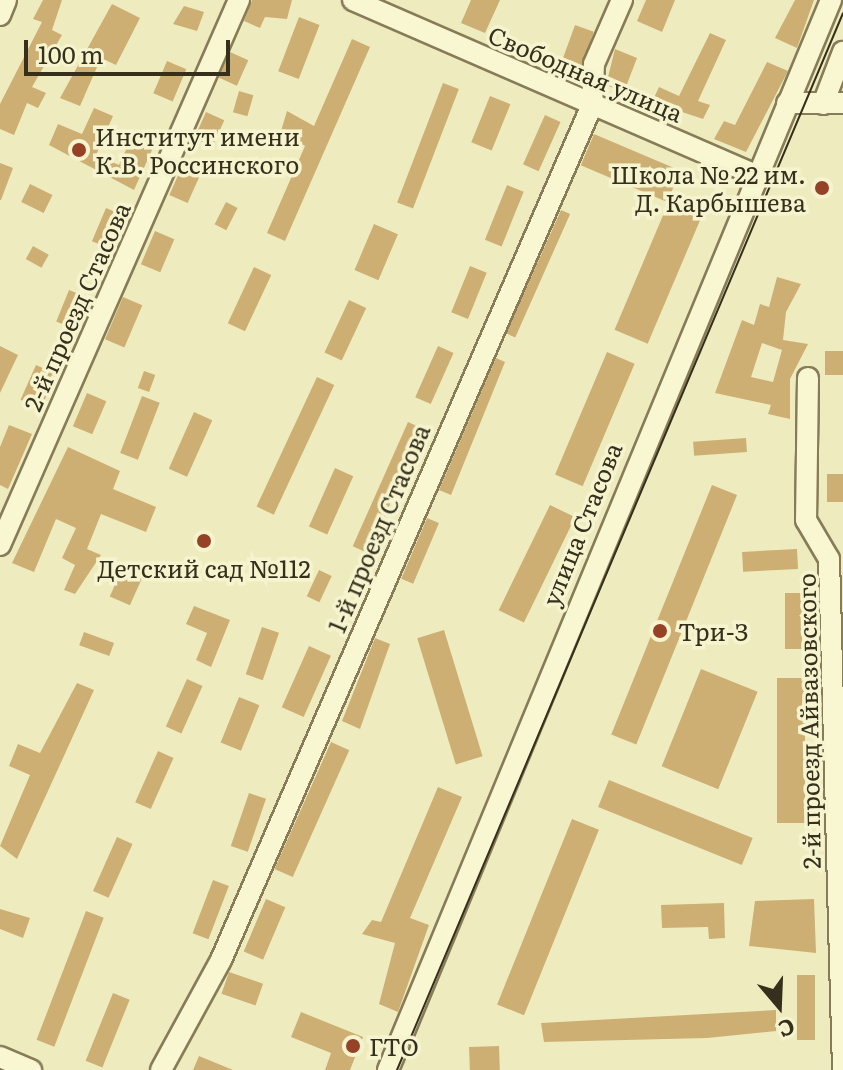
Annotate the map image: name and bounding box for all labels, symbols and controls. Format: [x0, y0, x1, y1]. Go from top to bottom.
street label: Свободная улица [484, 19, 688, 127]
scale bar [28, 24, 234, 74]
text: 100 m [38, 36, 104, 71]
place label: Институт имени К.В. Россинского [95, 122, 300, 178]
marker: Институт имени К.В. Россинского [70, 141, 88, 159]
place label: Школа № 22 им. Д. Карбышева [611, 160, 806, 216]
marker: Школа № 22 им. Д. Карбышева [813, 179, 831, 197]
street label: 2-й проезд Стасова [17, 197, 135, 415]
street label: 1-й проезд Стасова [321, 420, 435, 636]
street label: улица Стасова [535, 438, 627, 610]
marker: Детский сад №112 [195, 532, 213, 550]
place label: Детский сад №112 [97, 554, 311, 582]
street label: 2-й проезд Айвазовского [791, 573, 825, 869]
place label: Три-З [678, 617, 748, 645]
marker: Три-З [649, 620, 671, 642]
north arrow [739, 966, 819, 1046]
text: С [774, 1011, 800, 1047]
place label: ГТО [369, 1032, 419, 1060]
marker: ГТО [344, 1037, 362, 1055]

